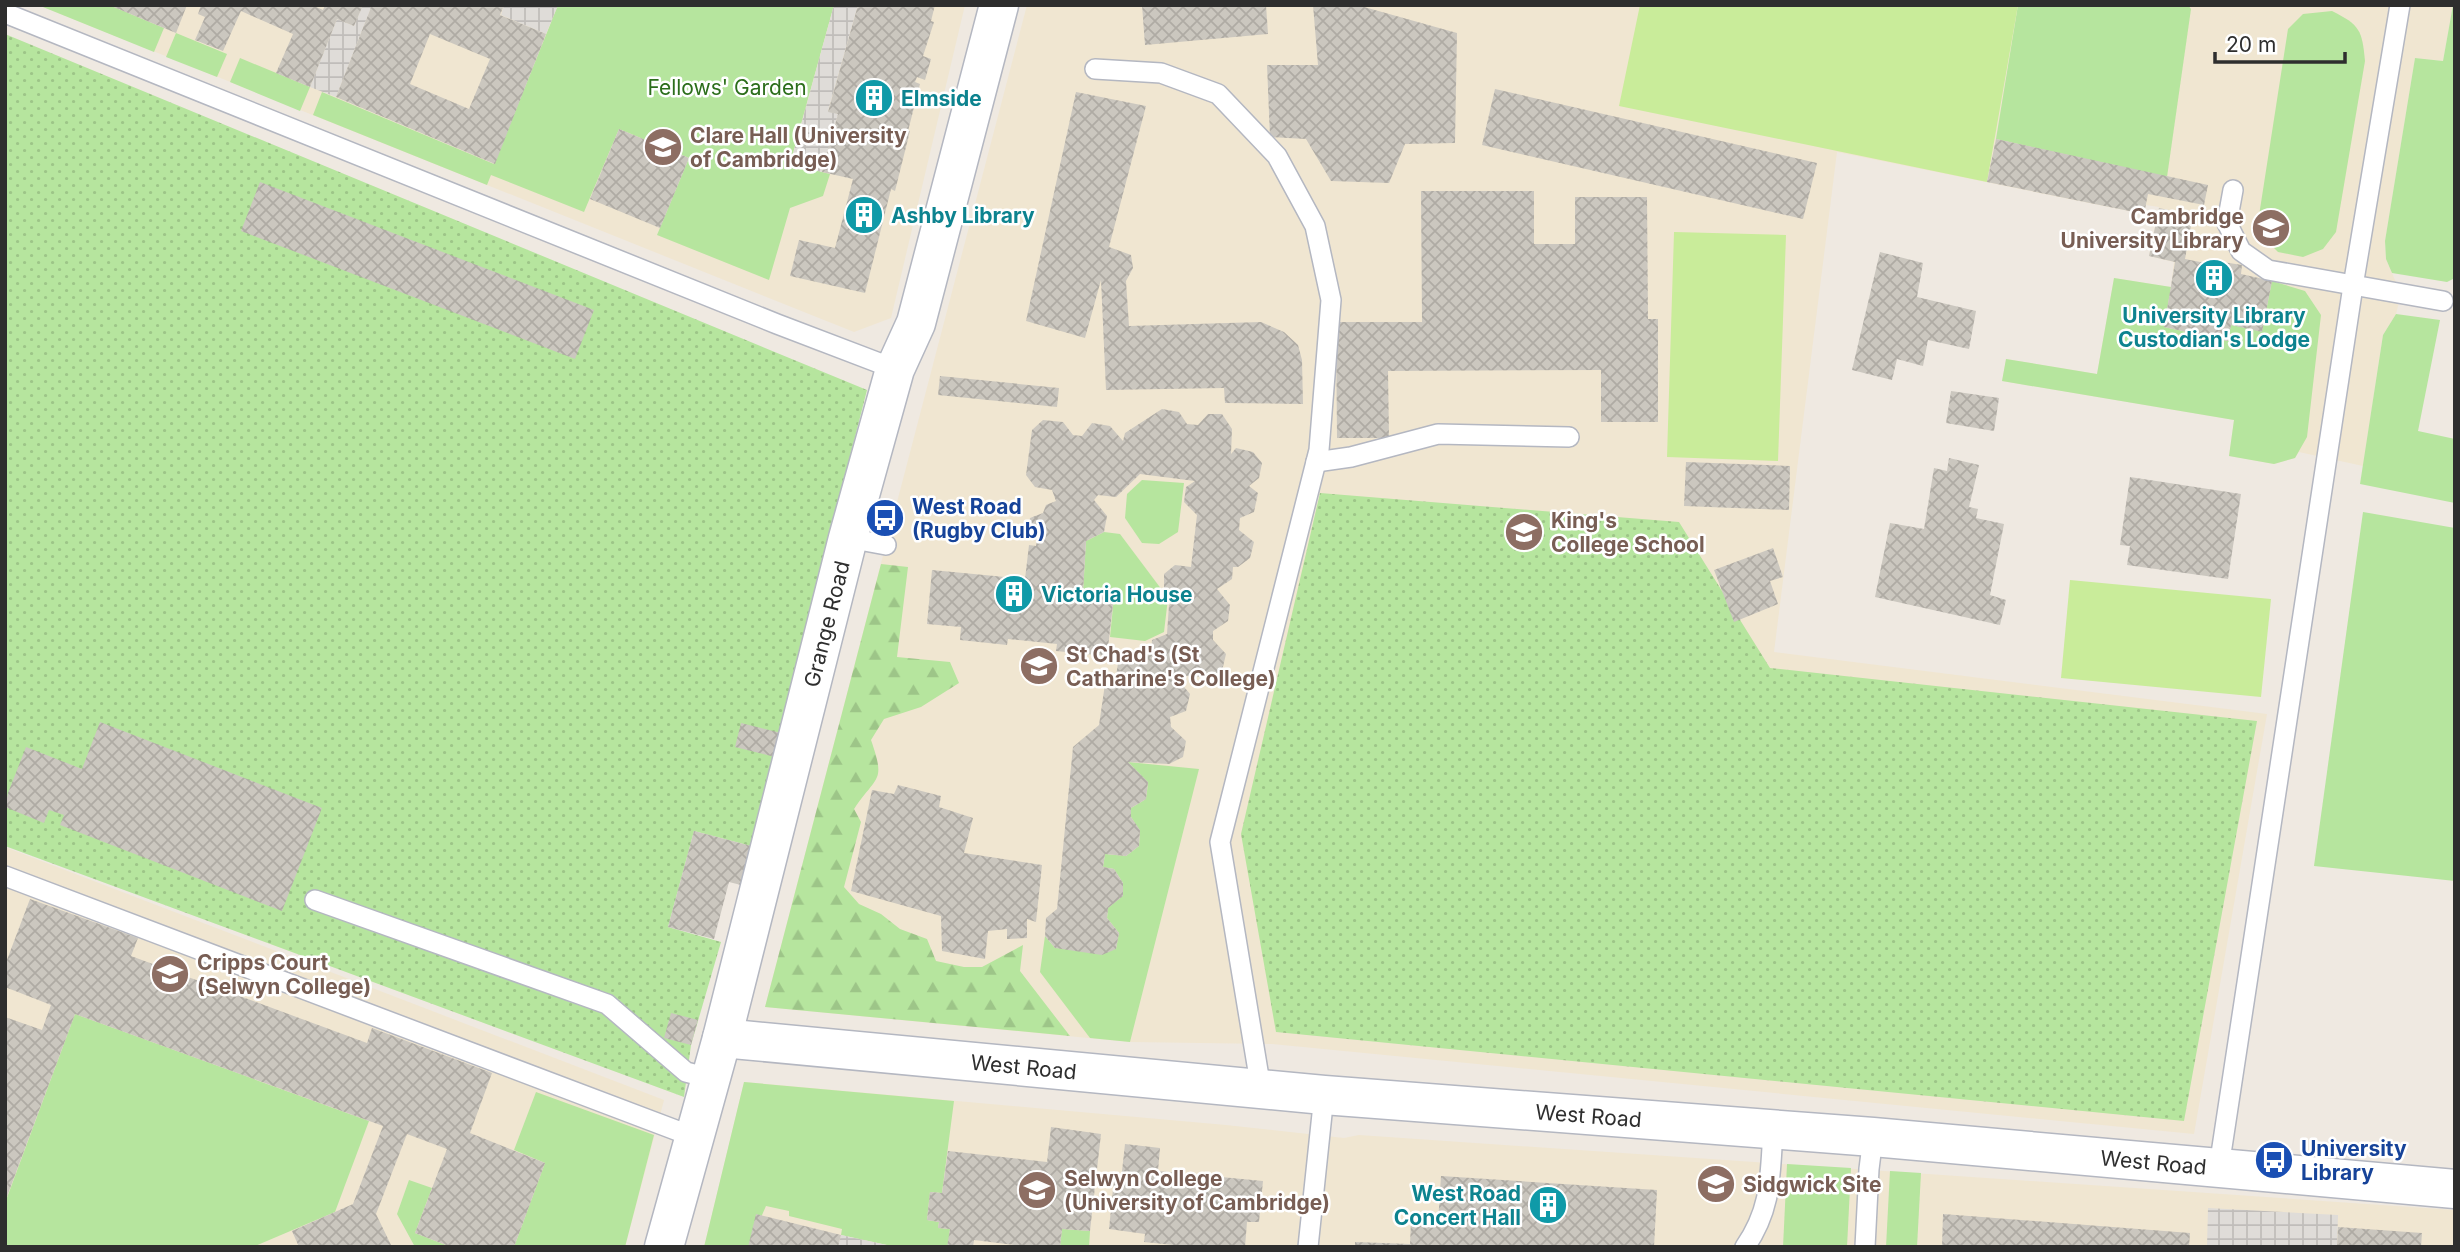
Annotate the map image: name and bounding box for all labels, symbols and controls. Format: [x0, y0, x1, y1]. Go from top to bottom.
scale bar [2215, 21, 2344, 65]
text: 20 m [2226, 32, 2276, 57]
park label: Fellows' Garden [647, 75, 807, 100]
building icon: Elmside [853, 77, 895, 119]
place label: Elmside [901, 86, 982, 111]
place label: Clare Hall (University of Cambridge) [690, 123, 907, 172]
school or university icon: Clare Hall (University of Cambridge) [642, 126, 684, 168]
building icon: Ashby Library [843, 194, 885, 236]
place label: Ashby Library [891, 203, 1035, 228]
place label: Cambridge University Library [2061, 204, 2244, 253]
school or university icon: Cambridge University Library [2250, 207, 2292, 249]
building icon: University Library Custodian's Lodge [2193, 257, 2235, 299]
place label: University Library Custodian's Lodge [2118, 303, 2310, 352]
place label: West Road (Rugby Club) [912, 494, 1046, 543]
bus stop icon: West Road (Rugby Club) [864, 497, 906, 539]
place label: King's College School [1551, 508, 1705, 557]
school or university icon: King's College School [1503, 511, 1545, 553]
street label: Grange Road [798, 558, 854, 690]
building icon: Victoria House [993, 573, 1035, 615]
place label: Victoria House [1041, 582, 1193, 607]
place label: St Chad's (St Catharine's College) [1066, 642, 1276, 691]
school or university icon: St Chad's (St Catharine's College) [1018, 645, 1060, 687]
place label: Cripps Court (Selwyn College) [197, 950, 371, 999]
school or university icon: Cripps Court (Selwyn College) [149, 953, 191, 995]
street label: West Road [969, 1049, 1078, 1084]
street label: West Road [1535, 1099, 1643, 1132]
place label: University Library [2301, 1136, 2407, 1185]
bus stop icon: University Library [2253, 1139, 2295, 1181]
street label: West Road [2099, 1145, 2208, 1179]
school or university icon: Sidgwick Site [1695, 1163, 1737, 1205]
place label: Selwyn College (University of Cambridge) [1064, 1166, 1330, 1215]
school or university icon: Selwyn College (University of Cambridge) [1016, 1169, 1058, 1211]
place label: Sidgwick Site [1743, 1172, 1881, 1197]
place label: West Road Concert Hall [1394, 1181, 1521, 1230]
building icon: West Road Concert Hall [1527, 1184, 1569, 1226]

